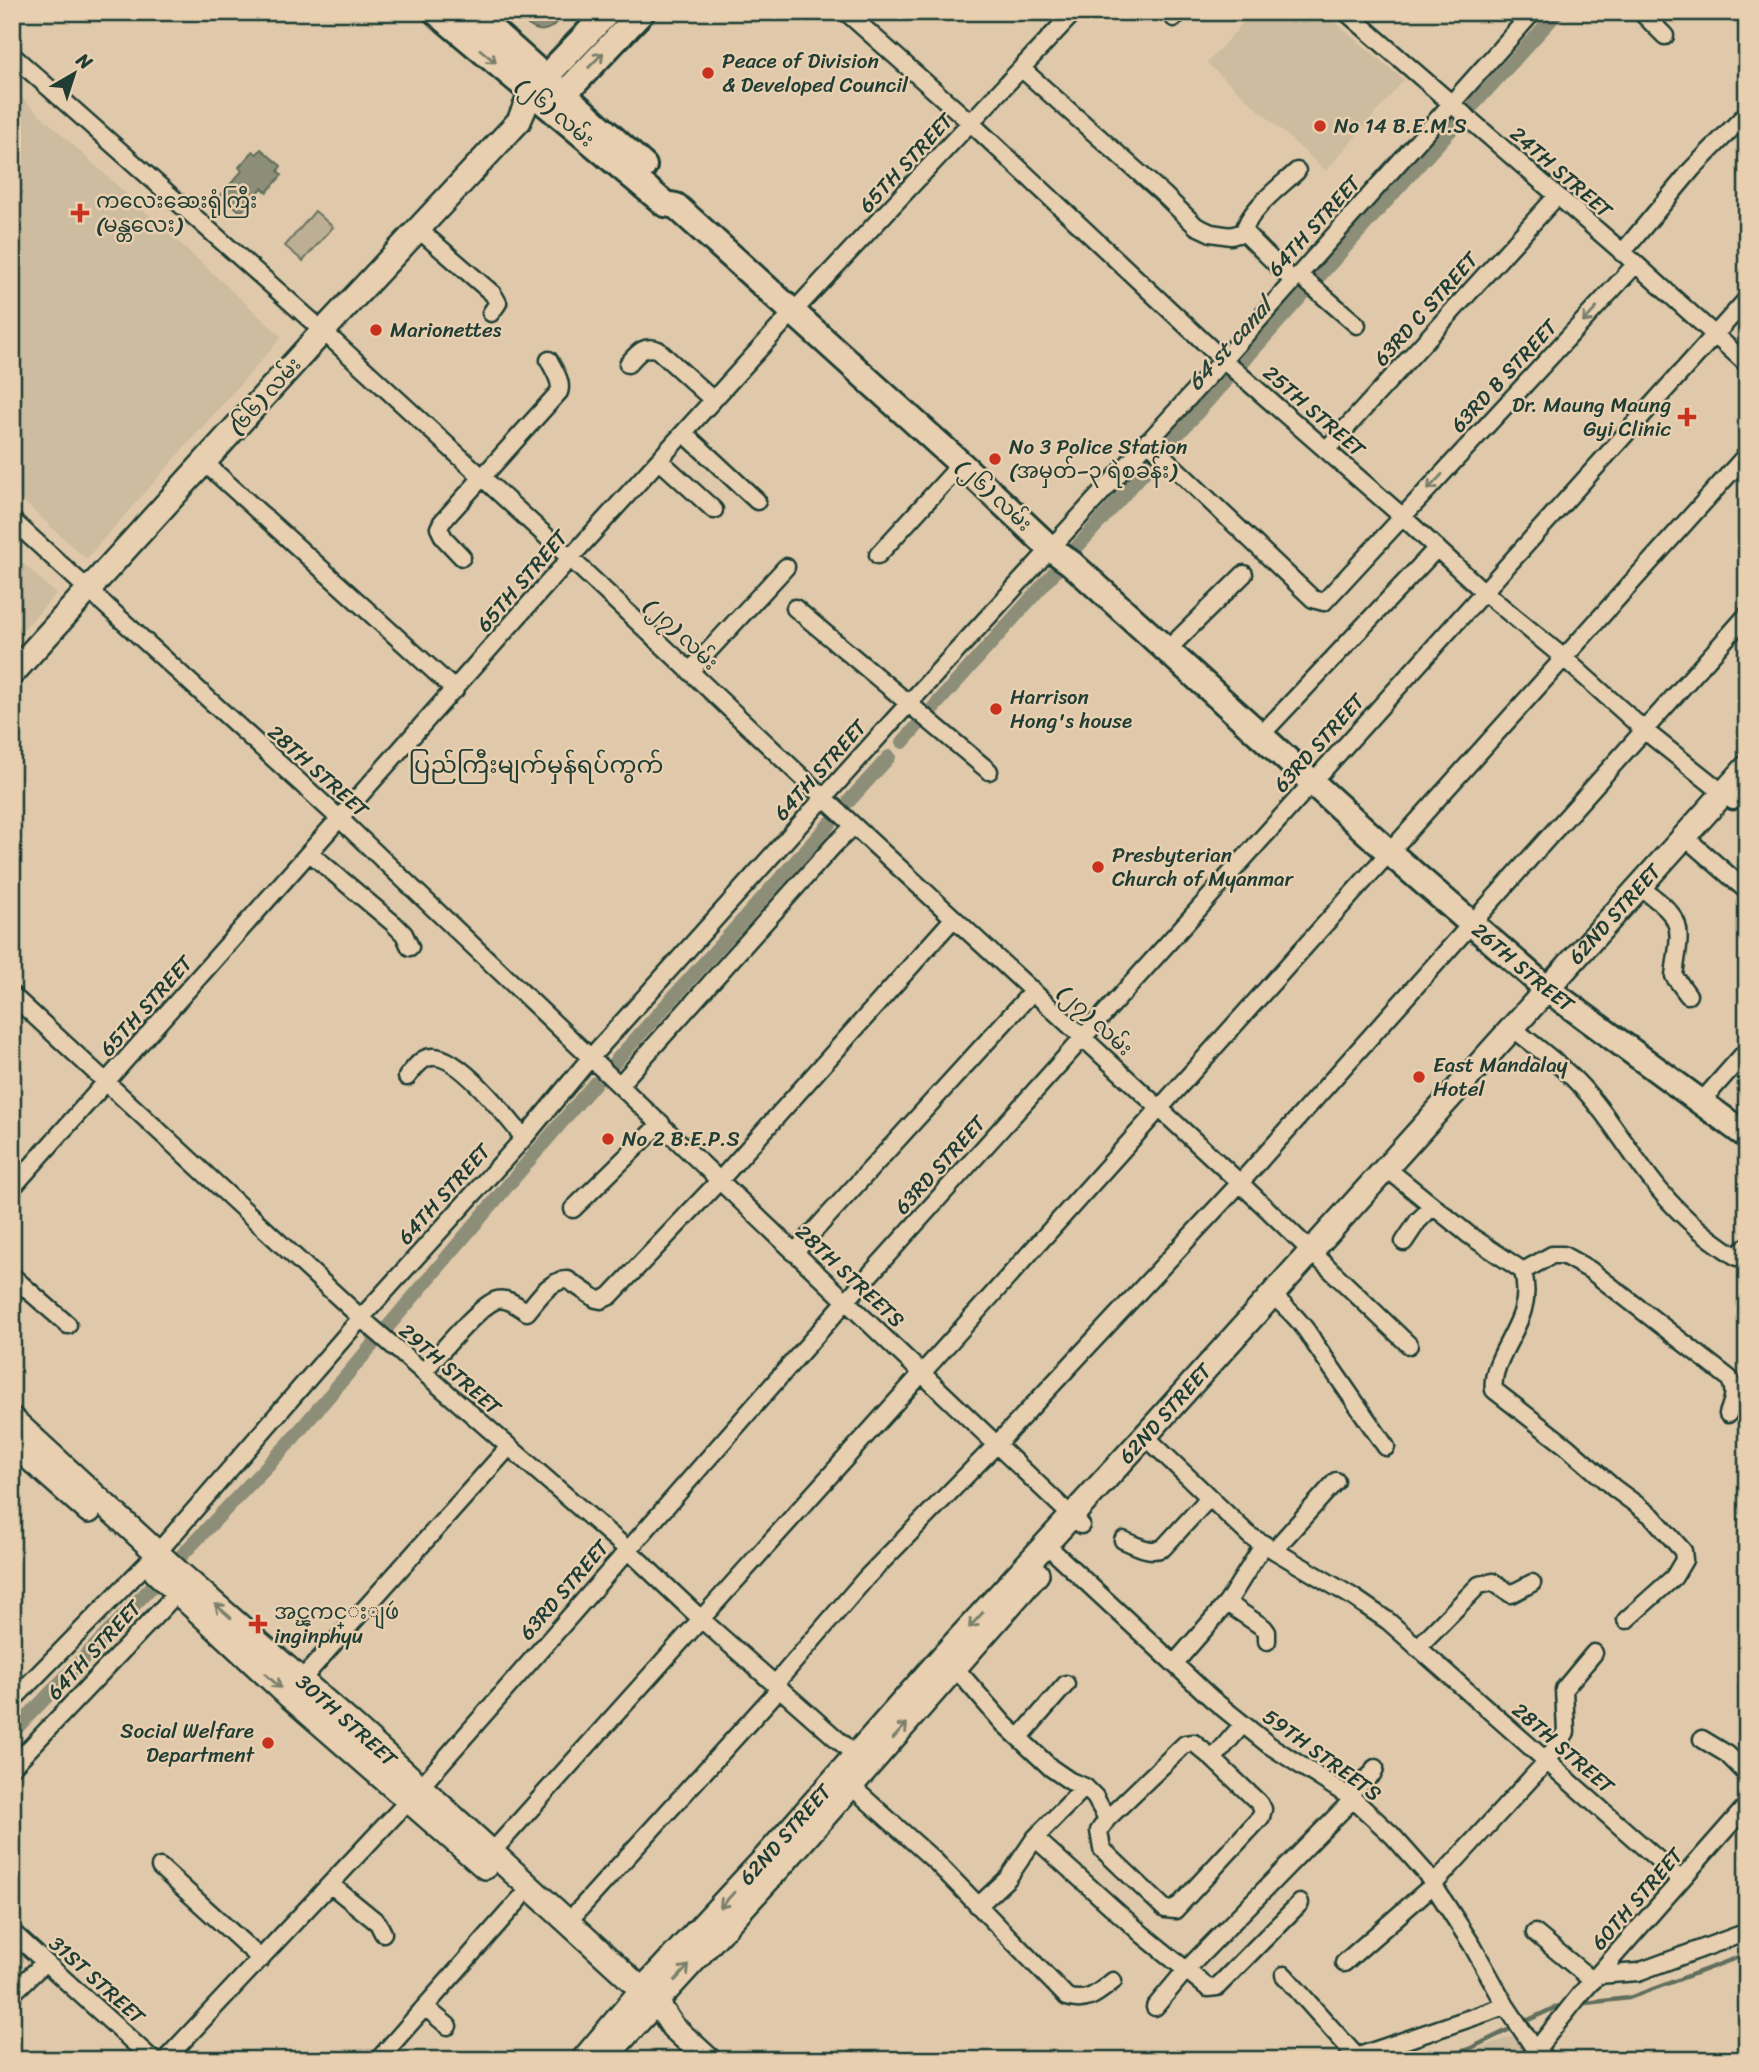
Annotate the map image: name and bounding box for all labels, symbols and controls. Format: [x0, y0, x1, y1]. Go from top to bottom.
north arrow [38, 38, 108, 108]
place label: Peace of Division & Developed Council [722, 42, 909, 104]
text: N [68, 44, 101, 79]
one-way arrow [479, 49, 497, 64]
one-way arrow [588, 52, 605, 69]
marker: Peace of Division & Developed Council [700, 65, 716, 81]
street label: (၂၆) လမ်း [507, 67, 603, 157]
street label: 65TH STREET [849, 103, 964, 222]
place label: No 14 B.E.M.S [1334, 107, 1467, 145]
street label: 24TH STREET [1501, 116, 1622, 229]
marker: No 14 B.E.M.S [1312, 118, 1328, 134]
street label: 64TH STREET [1258, 165, 1371, 286]
place label: ကလေးဆေးရုံကြီး (မန္တလေး) [96, 182, 257, 244]
marker: ကလေးဆေးရုံကြီး (မန္တလေး) [70, 203, 90, 223]
street label: 63RD C STREET [1364, 242, 1489, 375]
water label: 64 st canal [1176, 284, 1286, 400]
one-way arrow [1581, 306, 1598, 323]
street label: 63RD B STREET [1441, 309, 1568, 442]
place label: Marionettes [390, 311, 502, 349]
marker: Marionettes [368, 322, 384, 338]
street label: (၆၆) လမ်း [219, 348, 311, 444]
street label: 25TH STREET [1254, 355, 1375, 468]
place label: Dr. Maung Maung Gyi Clinic [1512, 386, 1672, 448]
marker: Dr. Maung Maung Gyi Clinic [1677, 407, 1697, 427]
place label: No 3 Police Station (အမှတ်−၃ ရဲစခန်း) [1009, 428, 1187, 490]
street label: (၂၆) လမ်း [946, 449, 1042, 541]
marker: No 3 Police Station (အမှတ်−၃ ရဲစခန်း) [987, 451, 1003, 467]
one-way arrow [1427, 473, 1444, 490]
street label: 65TH STREET [466, 520, 579, 641]
street label: (၂၇) လမ်း [634, 588, 728, 680]
place label: Harrison Hong's house [1010, 678, 1132, 740]
street label: 63RD STREET [1264, 683, 1376, 802]
marker: Harrison Hong's house [988, 701, 1004, 717]
street label: 64TH STREET [764, 709, 877, 830]
street label: 28TH STREET [258, 715, 379, 828]
district label: ပြည်ကြီးမျက်မှန်ရပ်ကွက် [408, 744, 664, 786]
place label: Presbyterian Church of Myanmar [1112, 836, 1295, 898]
street label: 62ND STREET [1558, 853, 1672, 974]
marker: Presbyterian Church of Myanmar [1090, 859, 1106, 875]
street label: 26TH STREET [1463, 912, 1584, 1023]
street label: 65TH STREET [90, 945, 203, 1066]
street label: (၂၇) လမ်း [1048, 974, 1142, 1066]
place label: East Mandalay Hotel [1433, 1046, 1568, 1108]
marker: East Mandalay Hotel [1411, 1069, 1427, 1085]
street label: 63RD STREET [885, 1105, 997, 1224]
place label: No 2 B.E.P.S [622, 1120, 740, 1158]
marker: No 2 B.E.P.S [600, 1131, 616, 1147]
street label: 64TH STREET [388, 1133, 501, 1254]
street label: 28TH STREETS [786, 1215, 914, 1337]
street label: 29TH STREET [390, 1313, 511, 1426]
street label: 62ND STREET [1109, 1353, 1222, 1473]
street label: 63RD STREET [509, 1530, 620, 1649]
street label: 64TH STREET [37, 1590, 152, 1709]
place label: အင္ၾကင္းျဖဴ inginphyu [274, 1593, 399, 1655]
one-way arrow [214, 1603, 232, 1619]
one-way arrow [967, 1611, 984, 1628]
marker: အင္ၾကင္းျဖဴ inginphyu [248, 1614, 268, 1634]
street label: 30TH STREET [287, 1664, 407, 1777]
one-way arrow [264, 1672, 281, 1689]
street label: 28TH STREET [1503, 1692, 1624, 1805]
street label: 59TH STREETS [1254, 1698, 1390, 1812]
place label: Social Welfare Department [120, 1712, 256, 1774]
one-way arrow [891, 1723, 908, 1740]
marker: Social Welfare Department [260, 1735, 276, 1751]
street label: 62ND STREET [729, 1774, 842, 1894]
street label: 60TH STREET [1581, 1838, 1694, 1959]
one-way arrow [718, 1891, 735, 1908]
street label: 31ST STREET [40, 1926, 155, 2035]
one-way arrow [674, 1964, 690, 1982]

